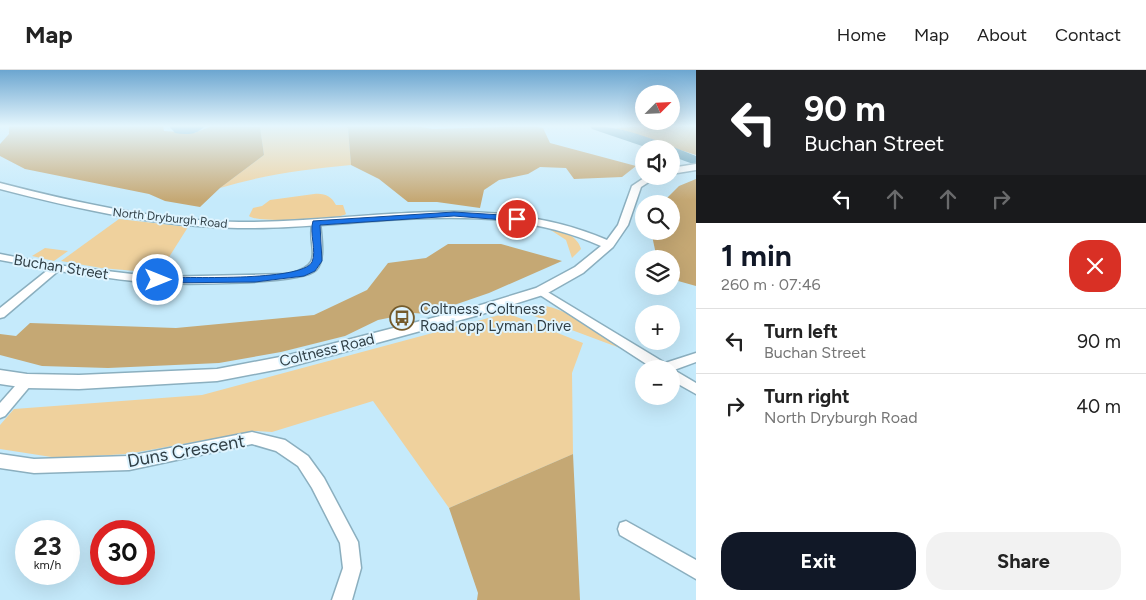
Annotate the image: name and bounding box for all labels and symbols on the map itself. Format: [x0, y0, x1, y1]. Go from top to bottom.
north arrow [635, 85, 680, 130]
pin [496, 198, 538, 240]
street label: North Dryburgh Road [112, 205, 228, 231]
street label: Buchan Street [12, 251, 110, 283]
position arrow [131, 253, 183, 305]
place label: Coltness, Coltness Road opp Lyman Drive [420, 300, 571, 335]
bus stop icon: Coltness, Coltness Road opp Lyman Drive [389, 305, 415, 331]
street label: Coltness Road [278, 330, 376, 370]
street label: Duns Crescent [125, 430, 247, 472]
speed limit sign: 30 [90, 520, 155, 585]

